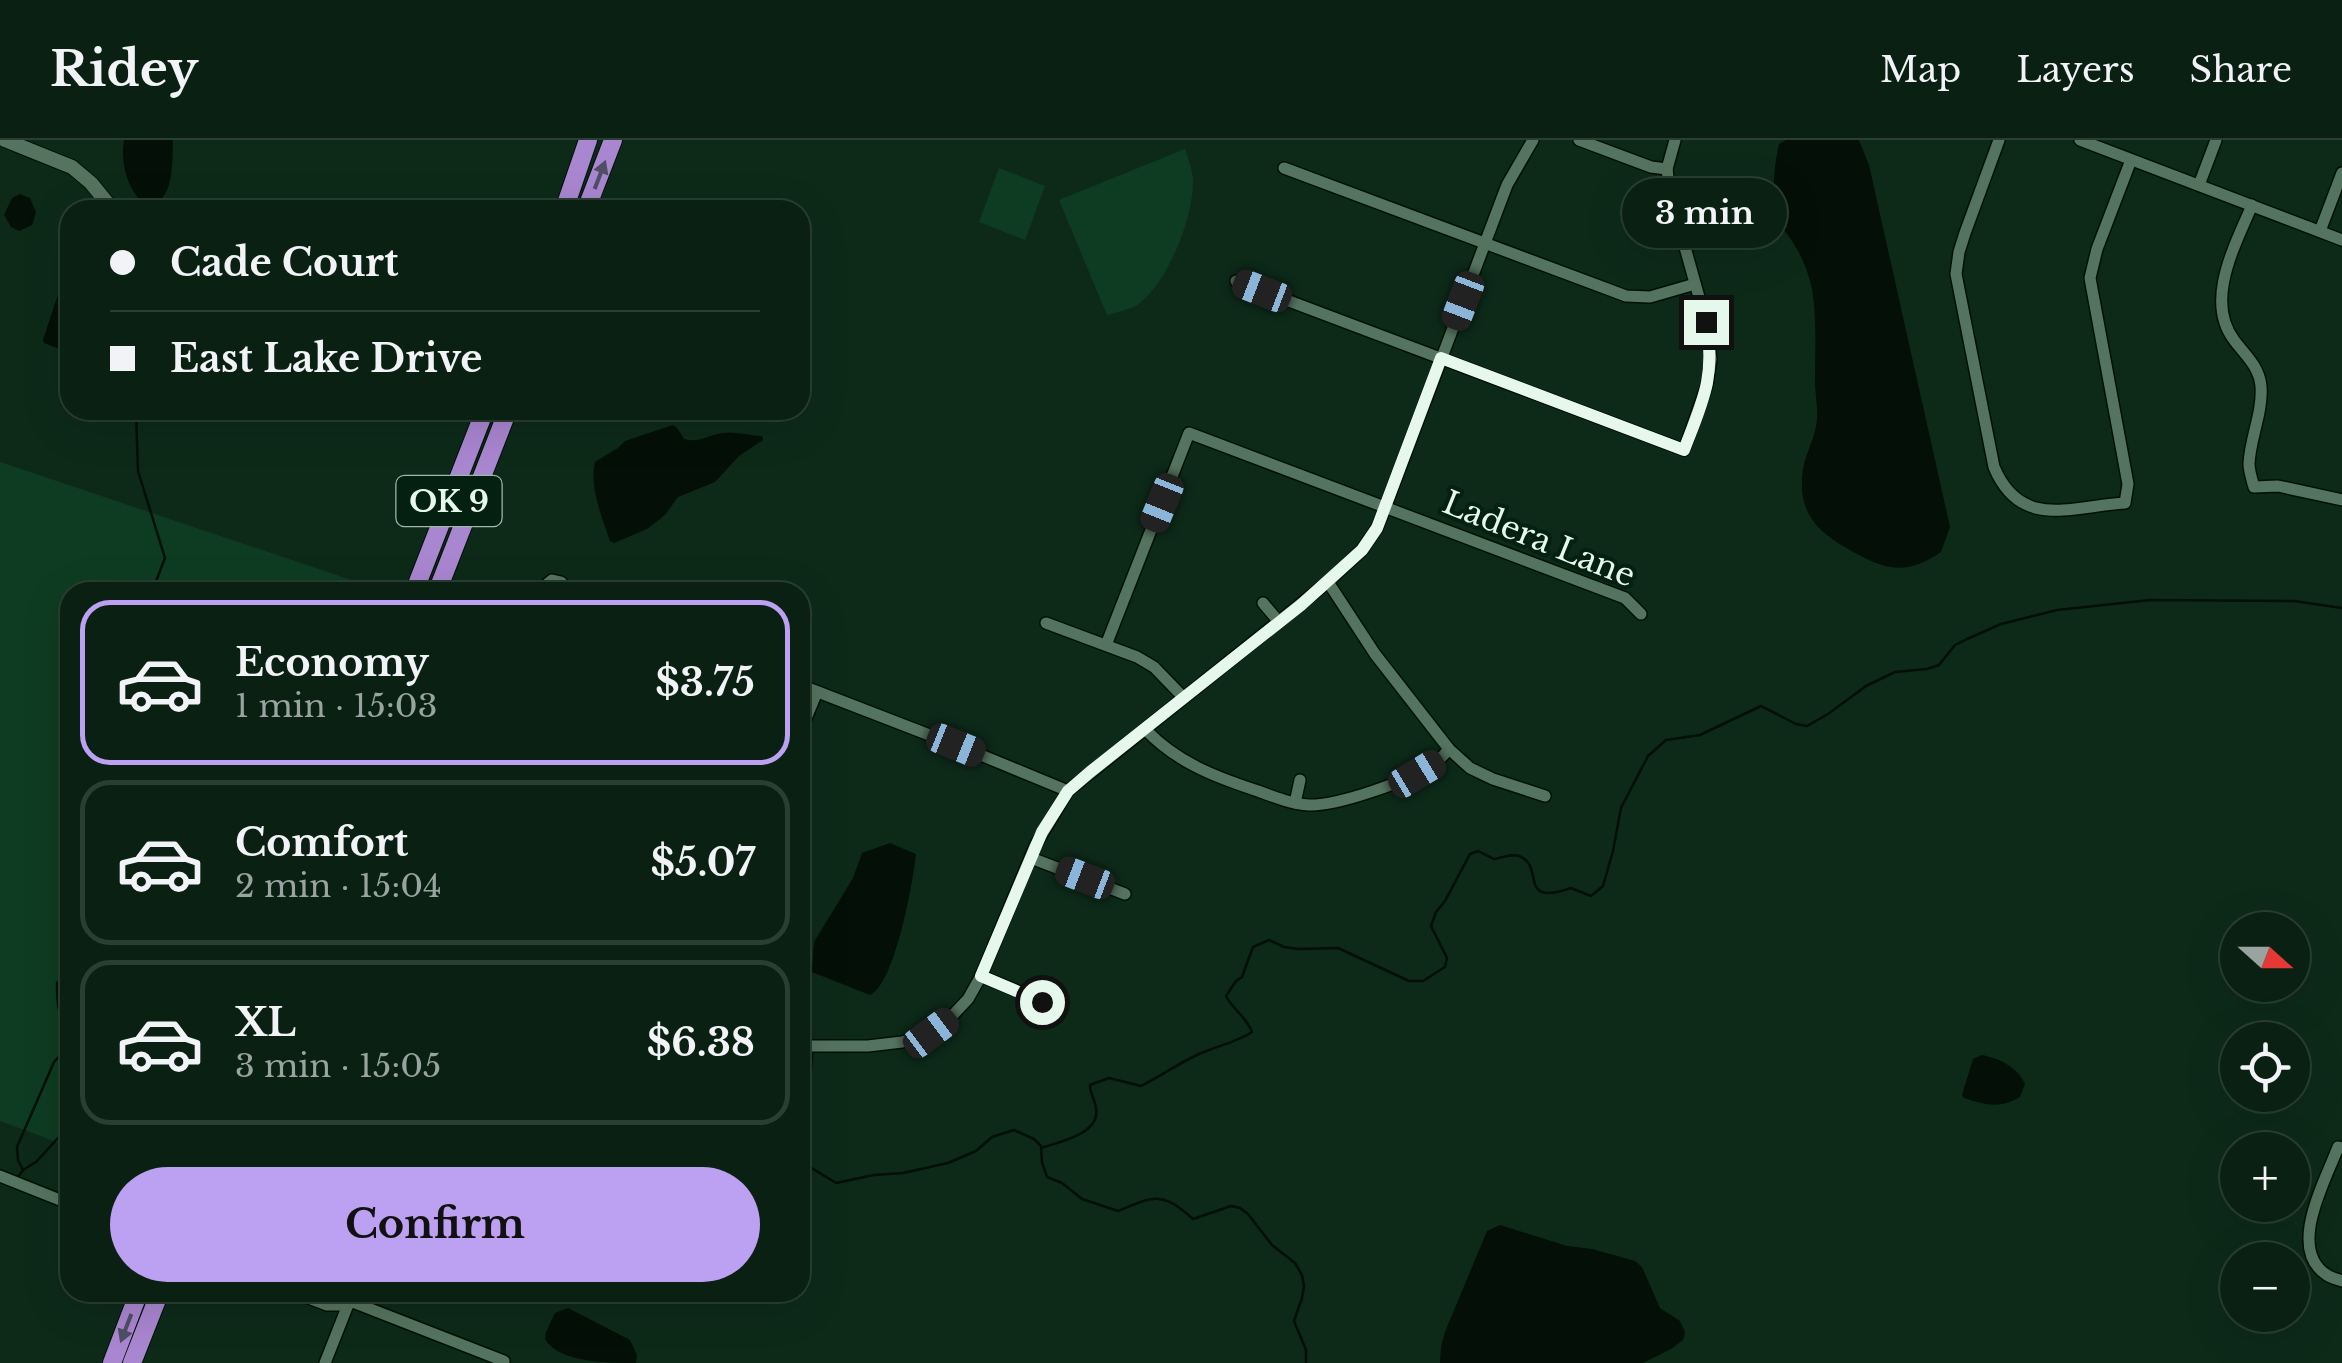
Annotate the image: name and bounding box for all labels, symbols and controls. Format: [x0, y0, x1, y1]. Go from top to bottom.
text: Ridey [50, 39, 198, 99]
text: Map [1880, 48, 1961, 91]
text: Layers [2016, 48, 2135, 91]
text: Share [2190, 48, 2292, 91]
one-way arrow [592, 160, 608, 190]
callout: 3 min [1624, 177, 1788, 247]
text: 3 min [1655, 193, 1754, 233]
text: Cade Court [170, 239, 399, 286]
car [1229, 266, 1295, 316]
car [1438, 268, 1488, 334]
route end [1684, 300, 1729, 345]
text: East Lake Drive [170, 335, 483, 382]
car [1137, 470, 1187, 536]
road number: OK 9 [396, 476, 502, 526]
street label: Ladera Lane [1437, 482, 1641, 596]
icon: car [115, 638, 205, 728]
text: Economy [235, 639, 429, 686]
text: $3.75 [655, 659, 755, 706]
text: 1 min · 15:03 [235, 686, 437, 726]
car [923, 720, 989, 770]
car [1384, 746, 1450, 802]
icon: car [115, 818, 205, 908]
text: Comfort [235, 819, 408, 866]
text: $5.07 [650, 839, 755, 886]
car [1052, 853, 1118, 903]
text: 2 min · 15:04 [235, 866, 442, 906]
north arrow [2220, 912, 2310, 1002]
map controls [2220, 912, 2310, 1332]
route start [1020, 980, 1065, 1025]
icon: car [115, 998, 205, 1088]
text: XL [235, 999, 296, 1046]
car [898, 1003, 964, 1063]
text: $6.38 [647, 1019, 755, 1066]
button: locate [2220, 1022, 2310, 1112]
text: 3 min · 15:05 [235, 1046, 441, 1086]
button: + [2220, 1132, 2310, 1222]
button: Confirm [110, 1167, 760, 1282]
button: − [2220, 1242, 2310, 1332]
one-way arrow [117, 1313, 133, 1343]

